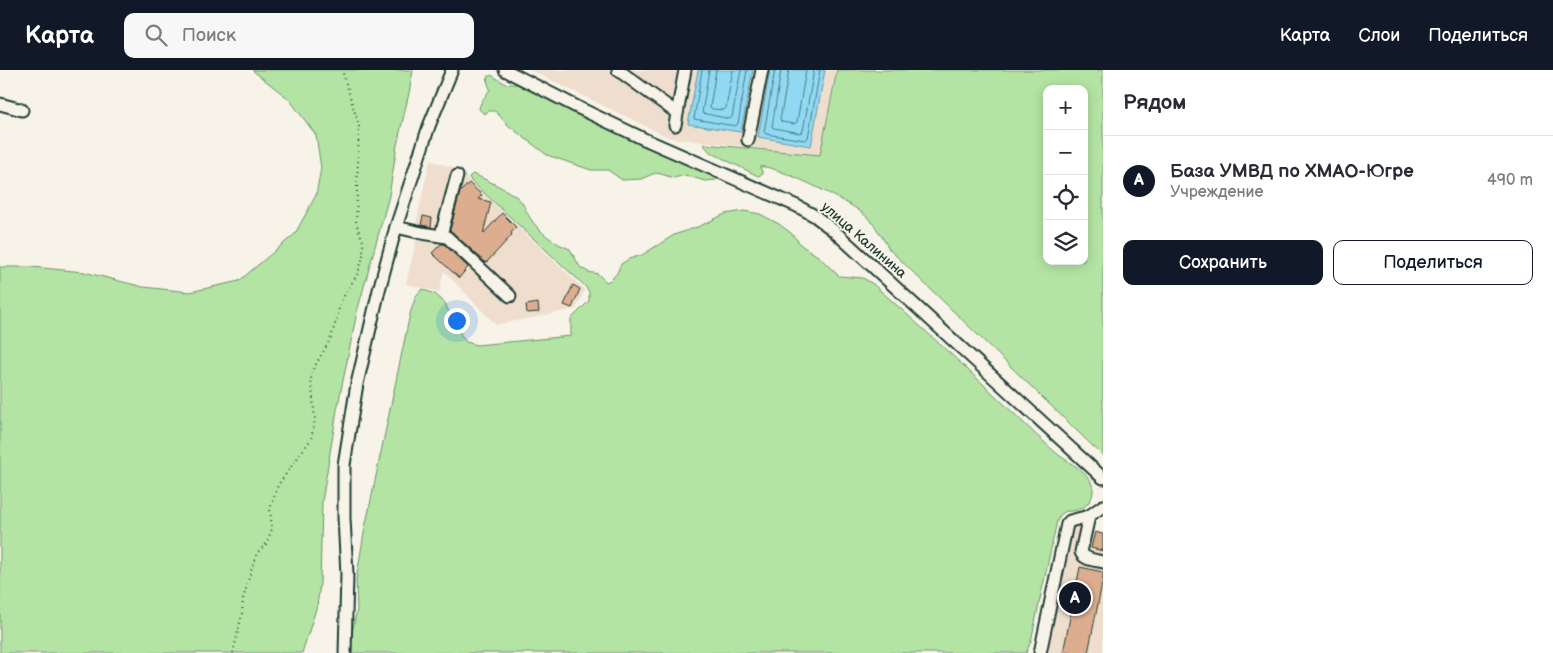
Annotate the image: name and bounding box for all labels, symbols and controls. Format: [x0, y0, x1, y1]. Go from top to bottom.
search box [124, 13, 474, 58]
text: Карта [25, 21, 94, 50]
icon: search [142, 21, 170, 49]
text: Поиск [182, 24, 236, 47]
text: Карта [1280, 25, 1330, 46]
text: Слои [1358, 25, 1400, 46]
text: Поделиться [1428, 25, 1528, 46]
map controls [1043, 85, 1088, 265]
button: + [1043, 85, 1088, 130]
text: Рядом [1123, 90, 1186, 115]
button: − [1043, 130, 1088, 175]
text: База УМВД по ХМАО-Югре [1170, 160, 1414, 183]
text: A [1134, 171, 1144, 190]
text: 490 m [1487, 171, 1533, 190]
button: locate [1043, 175, 1088, 220]
text: Учреждение [1170, 183, 1263, 202]
street label: улица Калинина [818, 198, 911, 282]
button: layers [1043, 220, 1088, 265]
button: Сохранить [1123, 240, 1323, 285]
button: Поделиться [1333, 240, 1533, 285]
your location [444, 308, 470, 334]
pin: A [1059, 579, 1091, 617]

